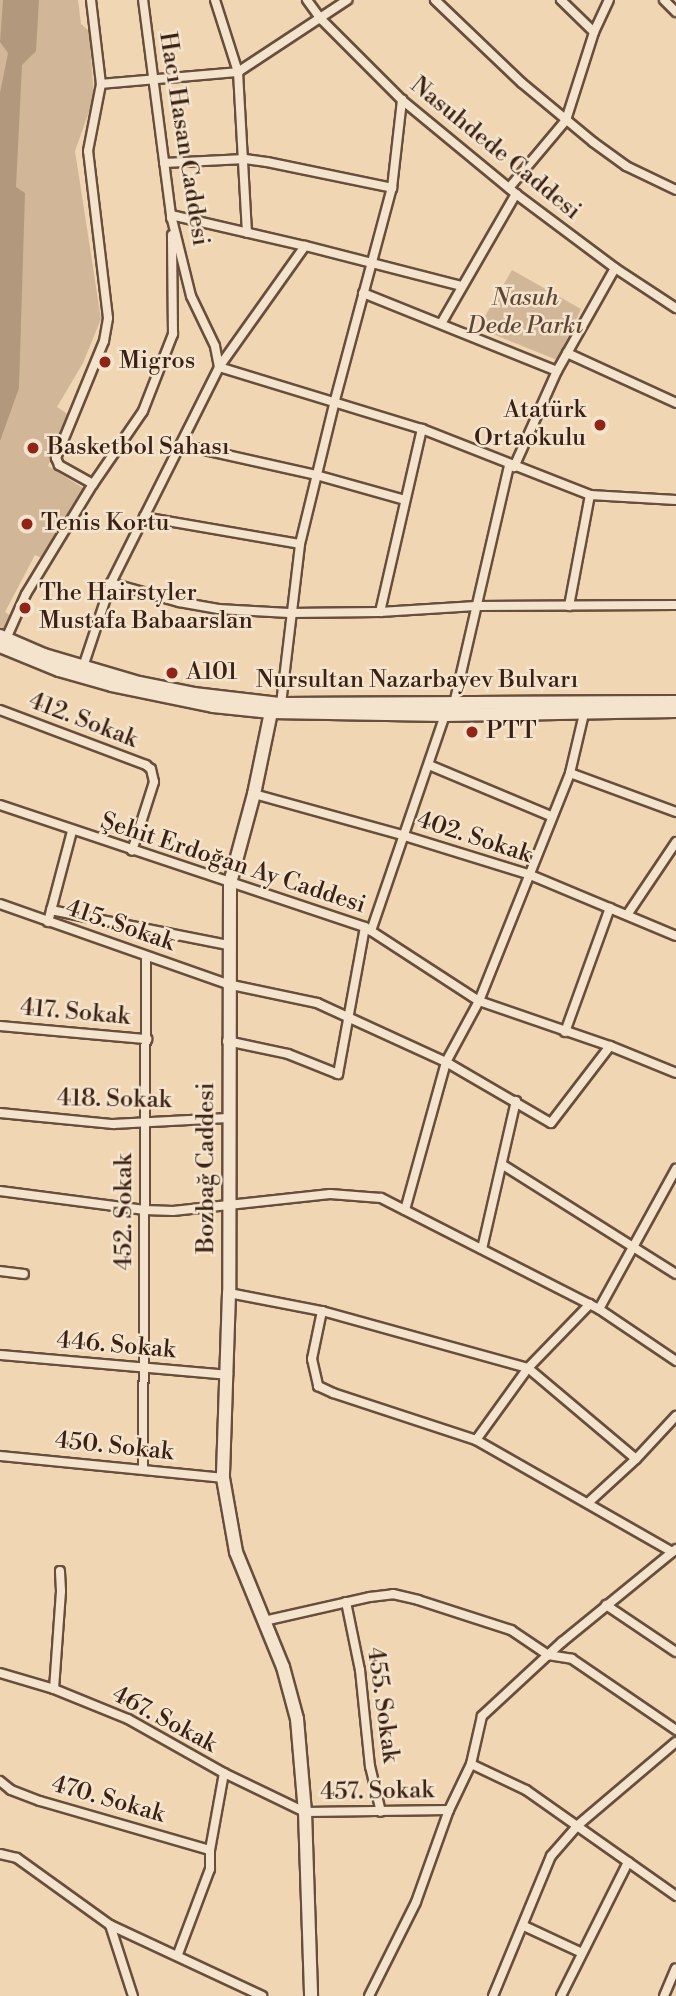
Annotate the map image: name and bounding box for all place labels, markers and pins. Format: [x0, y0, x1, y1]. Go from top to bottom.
place label: Migros [119, 348, 195, 376]
marker: Migros [97, 354, 113, 370]
place label: Atatürk Ortaokulu [474, 397, 586, 453]
marker: Atatürk Ortaokulu [592, 417, 608, 433]
place label: Basketbol Sahası [47, 434, 230, 462]
marker: Basketbol Sahası [25, 440, 41, 456]
place label: Tenis Kortu [41, 510, 170, 538]
marker: Tenis Kortu [19, 516, 35, 532]
place label: The Hairstyler Mustafa Babaarslan [39, 580, 253, 636]
marker: The Hairstyler Mustafa Babaarslan [17, 600, 33, 616]
place label: A101 [186, 659, 238, 687]
marker: A101 [164, 665, 180, 681]
place label: PTT [486, 718, 537, 746]
marker: PTT [464, 724, 480, 740]

